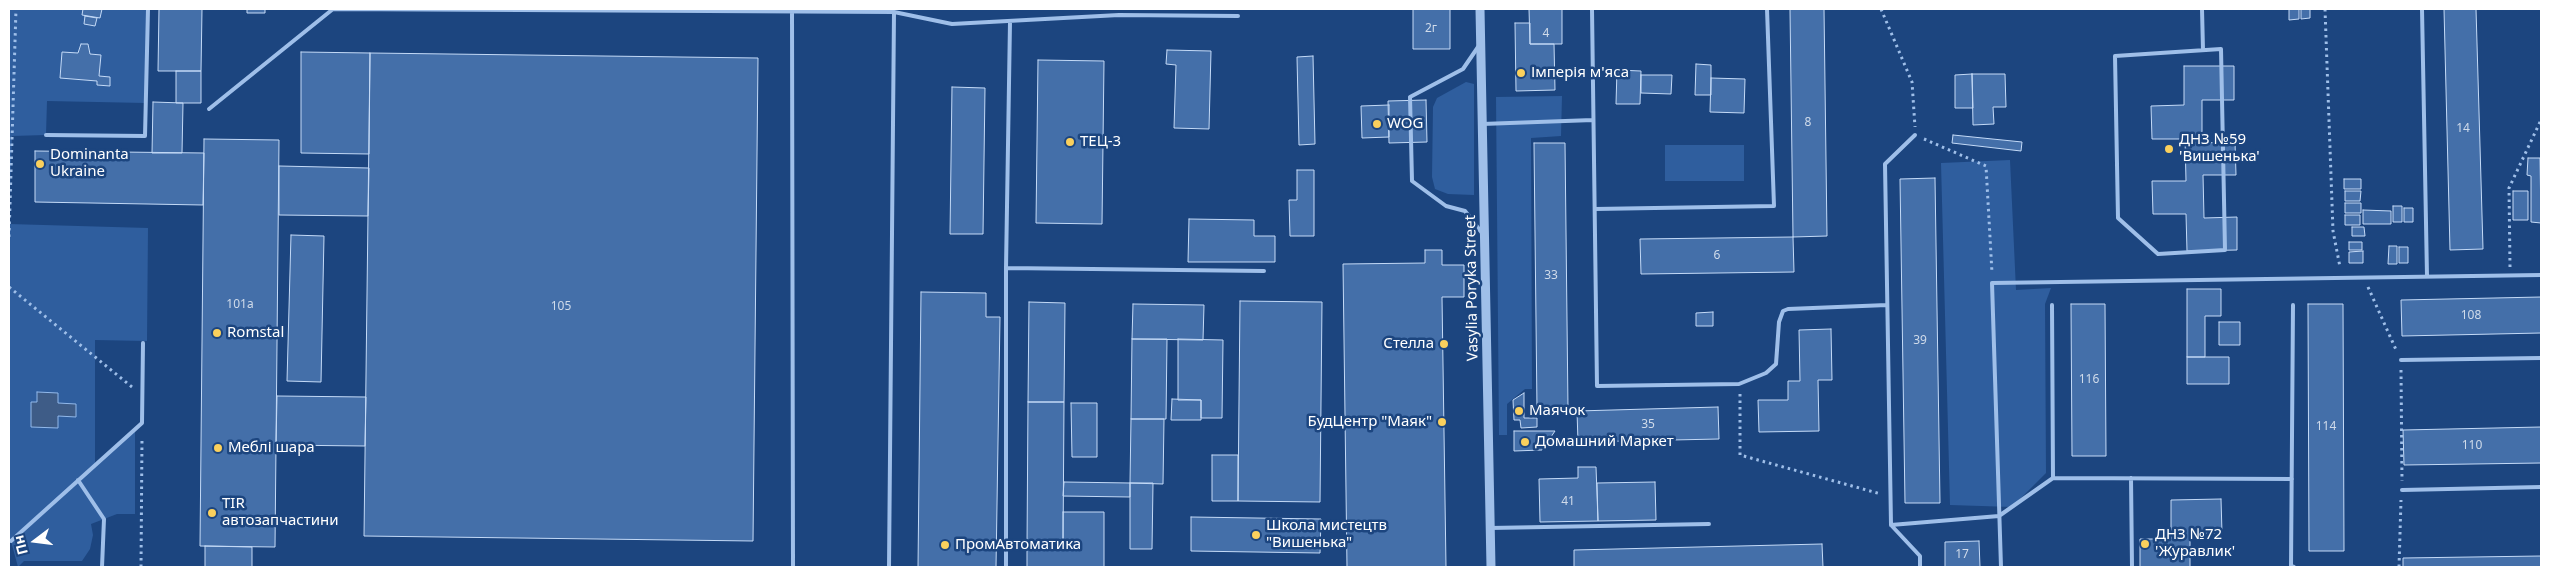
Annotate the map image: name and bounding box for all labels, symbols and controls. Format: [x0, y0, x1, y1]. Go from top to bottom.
house number: 2г [1425, 22, 1437, 36]
house number: 4 [1543, 27, 1549, 41]
place label: Імперія м'яса [1531, 64, 1629, 82]
marker: Імперія м'яса [1515, 67, 1527, 79]
place label: WOG [1387, 115, 1423, 133]
house number: 8 [1805, 116, 1811, 130]
marker: WOG [1371, 118, 1383, 130]
house number: 14 [2456, 122, 2470, 136]
place label: ДНЗ №59 'Вишенька' [2179, 131, 2260, 166]
place label: ТЕЦ-3 [1080, 133, 1121, 151]
marker: ТЕЦ-3 [1064, 136, 1076, 148]
marker: ДНЗ №59 'Вишенька' [2163, 143, 2175, 155]
place label: Dominanta Ukraine [50, 146, 129, 181]
marker: Dominanta Ukraine [34, 158, 46, 170]
street label: Vasylia Poryka Street [1462, 215, 1482, 361]
house number: 6 [1714, 249, 1720, 263]
house number: 33 [1544, 269, 1558, 283]
house number: 101а [226, 298, 254, 312]
house number: 105 [551, 300, 571, 314]
house number: 108 [2461, 309, 2481, 323]
place label: Romstal [227, 324, 284, 342]
marker: Romstal [211, 327, 223, 339]
house number: 39 [1913, 334, 1927, 348]
place label: Стелла [1383, 335, 1434, 353]
marker: Стелла [1438, 338, 1450, 350]
house number: 116 [2079, 373, 2099, 387]
place label: Маячок [1529, 402, 1585, 420]
marker: Маячок [1513, 405, 1525, 417]
place label: БудЦентр "Маяк" [1308, 413, 1432, 431]
marker: БудЦентр "Маяк" [1436, 416, 1448, 428]
house number: 35 [1641, 418, 1655, 432]
house number: 114 [2316, 420, 2336, 434]
place label: Домашний Маркет [1535, 433, 1674, 451]
marker: Домашний Маркет [1519, 436, 1531, 448]
place label: Меблі шара [228, 439, 315, 457]
house number: 110 [2462, 439, 2482, 453]
marker: Меблі шара [212, 442, 224, 454]
place label: TIR автозапчастини [222, 495, 339, 530]
house number: 41 [1561, 495, 1575, 509]
marker: TIR автозапчастини [206, 507, 218, 519]
north arrow [10, 516, 60, 566]
place label: Школа мистецтв "Вишенька" [1266, 517, 1387, 552]
place label: ДНЗ №72 'Журавлик' [2155, 526, 2235, 561]
marker: Школа мистецтв "Вишенька" [1250, 529, 1262, 541]
text: Пн [8, 533, 32, 557]
place label: ПромАвтоматика [955, 536, 1081, 554]
marker: ДНЗ №72 'Журавлик' [2139, 538, 2151, 550]
marker: ПромАвтоматика [939, 539, 951, 551]
house number: 17 [1955, 548, 1969, 562]

